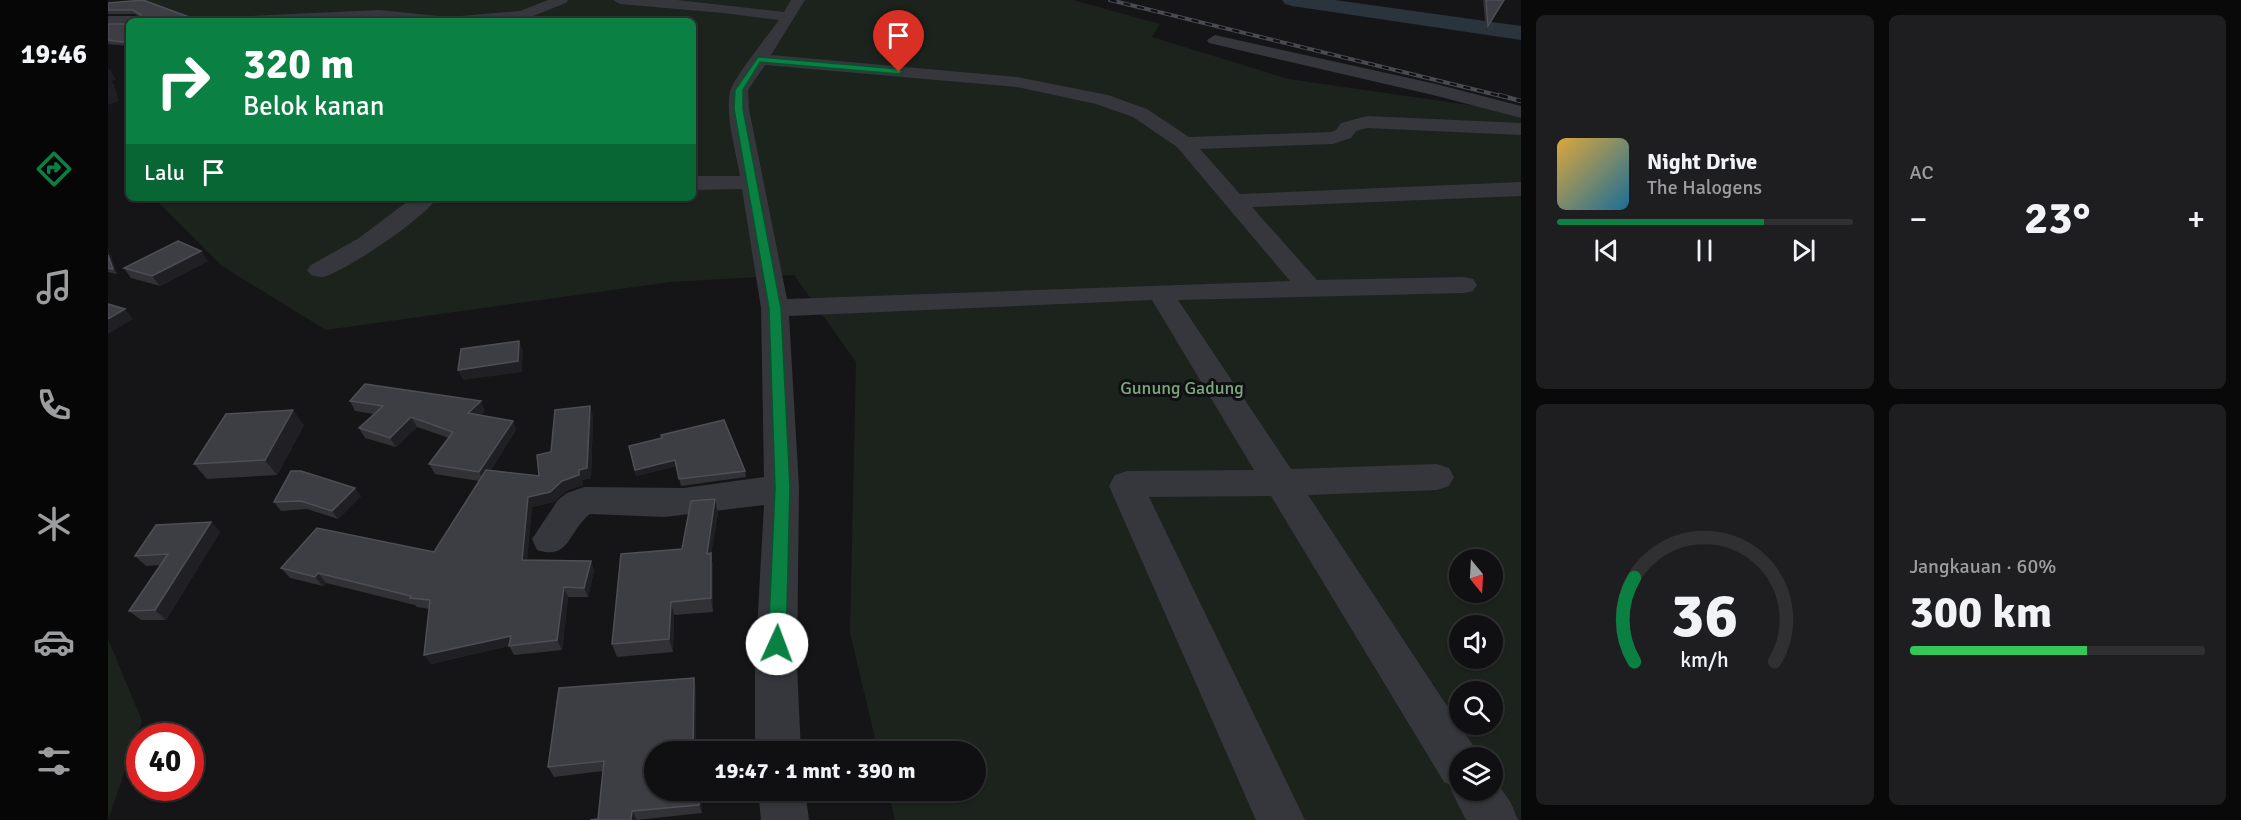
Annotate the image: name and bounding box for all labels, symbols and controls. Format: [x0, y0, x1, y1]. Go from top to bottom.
pin [873, 10, 924, 72]
icon: arrive [882, 19, 915, 52]
text: 19:46 [21, 38, 87, 71]
text: 320 m [243, 39, 354, 90]
icon: right [144, 42, 222, 120]
text: Belok kanan [243, 90, 384, 123]
icon: directions [33, 148, 75, 190]
text: Night Drive [1647, 148, 1757, 175]
icon: arrive [197, 156, 230, 189]
text: Lalu [144, 159, 185, 186]
text: AC [1910, 160, 1934, 185]
text: The Halogens [1647, 175, 1762, 200]
text: 23° [2024, 191, 2091, 246]
text: − [1910, 199, 1927, 240]
text: + [2187, 199, 2205, 240]
icon: previous [1590, 234, 1623, 267]
icon: pause [1688, 234, 1721, 267]
icon: next [1787, 234, 1820, 267]
icon: music [33, 266, 75, 308]
park label: Gunung Gadung [1120, 377, 1244, 399]
icon: phone [33, 384, 75, 426]
icon: climate [33, 503, 75, 545]
north arrow [1449, 549, 1503, 603]
map controls [1449, 549, 1503, 801]
text: Jangkauan · 60% [1910, 554, 2056, 579]
text: 36 [1671, 577, 1738, 654]
text: 300 km [1910, 585, 2052, 640]
position arrow [745, 612, 809, 676]
button: sound [1449, 615, 1503, 669]
icon: car [33, 621, 75, 663]
text: km/h [1680, 647, 1729, 673]
button: search [1449, 681, 1503, 735]
speed limit sign: 40 [126, 723, 204, 801]
icon: filters [33, 740, 75, 782]
button: layers [1449, 747, 1503, 801]
text: 19:47 · 1 mnt · 390 m [715, 757, 915, 784]

